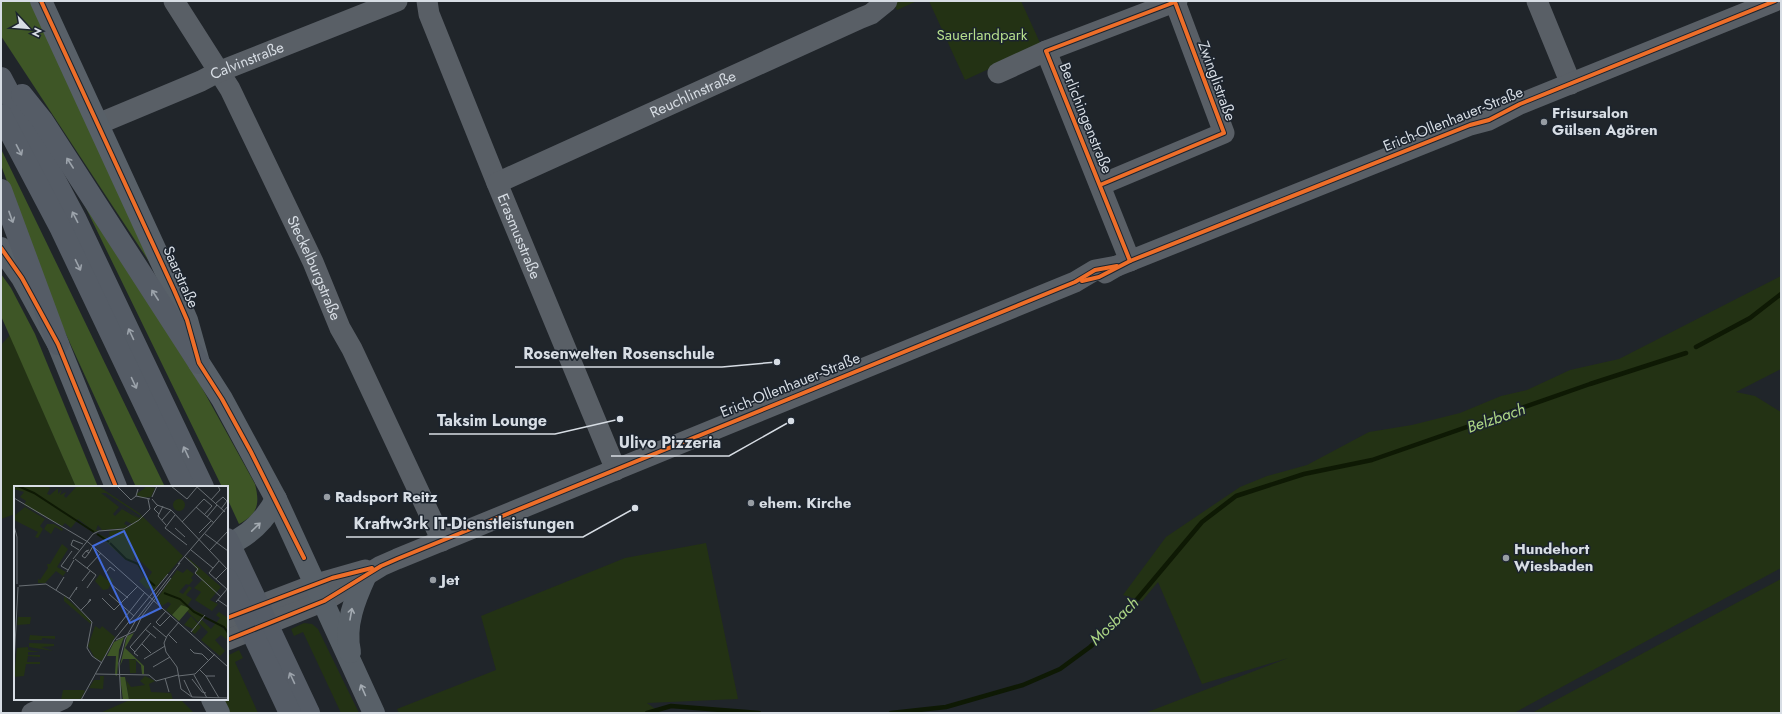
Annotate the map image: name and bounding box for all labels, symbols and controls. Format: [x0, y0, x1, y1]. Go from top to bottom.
north arrow [8, 8, 48, 48]
park label: Sauerlandpark [937, 24, 1028, 46]
text: N [28, 25, 46, 40]
street label: Calvinstraße [206, 36, 287, 85]
street label: Zwinglistraße [1192, 38, 1242, 124]
street label: Berlichingenstraße [1054, 59, 1118, 177]
street label: Reuchlinstraße [646, 65, 740, 123]
street label: Erich-Ollenhauer-Straße [1380, 81, 1527, 157]
place label: Frisursalon Gülsen Agören [1552, 102, 1658, 141]
marker: Frisursalon Gülsen Agören [1539, 117, 1549, 127]
one-way arrow [16, 143, 24, 155]
one-way arrow [65, 157, 73, 169]
street label: Erasmusstraße [492, 190, 547, 283]
one-way arrow [7, 210, 15, 222]
one-way arrow [70, 211, 78, 223]
street label: Steckelburgstraße [281, 212, 347, 324]
street label: Saarstraße [158, 242, 205, 312]
one-way arrow [75, 259, 82, 271]
one-way arrow [151, 290, 159, 301]
one-way arrow [127, 328, 134, 340]
callout: Rosenwelten Rosenschule [515, 339, 722, 367]
text: Rosenwelten Rosenschule [523, 342, 715, 365]
street label: Erich-Ollenhauer-Straße [717, 347, 864, 423]
one-way arrow [131, 376, 138, 388]
water label: Belzbach [1464, 397, 1528, 439]
callout: Taksim Lounge [429, 406, 555, 434]
text: Taksim Lounge [437, 409, 547, 432]
callout: Ulivo Pizzeria [611, 428, 729, 456]
text: Ulivo Pizzeria [619, 431, 721, 454]
one-way arrow [182, 446, 189, 458]
inset map [14, 486, 228, 700]
place label: Radsport Reitz [335, 486, 438, 508]
marker: Radsport Reitz [322, 492, 332, 502]
place label: ehem. Kirche [759, 492, 852, 514]
marker: ehem. Kirche [746, 498, 756, 508]
callout: Kraftw3rk IT-Dienstleistungen [346, 509, 583, 537]
text: Kraftw3rk IT-Dienstleistungen [353, 512, 575, 535]
one-way arrow [250, 522, 261, 531]
place label: Hundehort Wiesbaden [1514, 538, 1593, 577]
marker: Hundehort Wiesbaden [1501, 553, 1511, 563]
place label: Jet [438, 569, 460, 591]
marker: Jet [428, 575, 438, 585]
water label: Mosbach [1084, 592, 1144, 650]
one-way arrow [347, 608, 355, 621]
one-way arrow [288, 672, 295, 684]
one-way arrow [359, 684, 366, 696]

